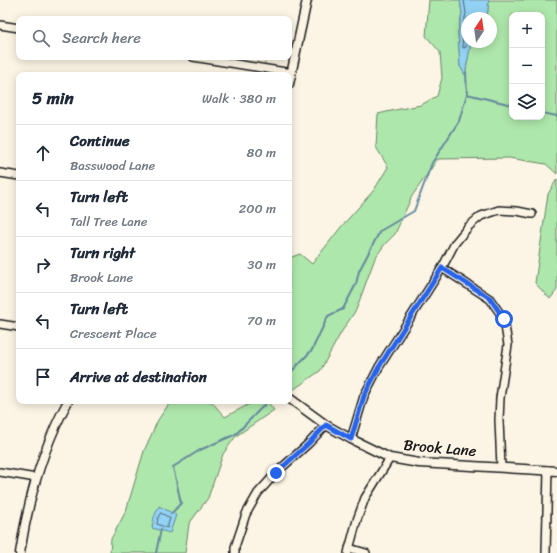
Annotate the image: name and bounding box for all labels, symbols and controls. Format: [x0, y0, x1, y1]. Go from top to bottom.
north arrow [461, 12, 497, 48]
map controls [509, 12, 545, 120]
button: + [509, 12, 545, 48]
search box [16, 16, 292, 60]
text: Search here [62, 25, 141, 51]
icon: search [30, 27, 52, 49]
button: − [509, 48, 545, 84]
text: 5 min [32, 83, 74, 113]
button: layers [509, 84, 545, 120]
text: Walk · 380 m [202, 87, 276, 110]
text: Continue [70, 128, 130, 154]
text: 80 m [247, 141, 276, 164]
icon: ahead [32, 142, 54, 164]
text: Basswood Lane [70, 154, 155, 177]
text: Turn left [70, 184, 128, 210]
text: 200 m [239, 197, 276, 220]
icon: left [32, 198, 54, 220]
text: Tall Tree Lane [70, 210, 147, 233]
text: Turn right [70, 240, 135, 266]
text: 30 m [247, 253, 276, 276]
icon: right [32, 254, 54, 276]
text: Brook Lane [70, 266, 133, 289]
text: Turn left [70, 296, 128, 322]
text: 70 m [247, 309, 276, 332]
icon: left [32, 310, 54, 332]
route start [495, 310, 513, 328]
text: Crescent Place [70, 322, 157, 345]
text: Arrive at destination [70, 364, 207, 390]
icon: arrive [32, 366, 54, 388]
street label: Brook Lane [402, 432, 478, 464]
route end [267, 464, 285, 482]

